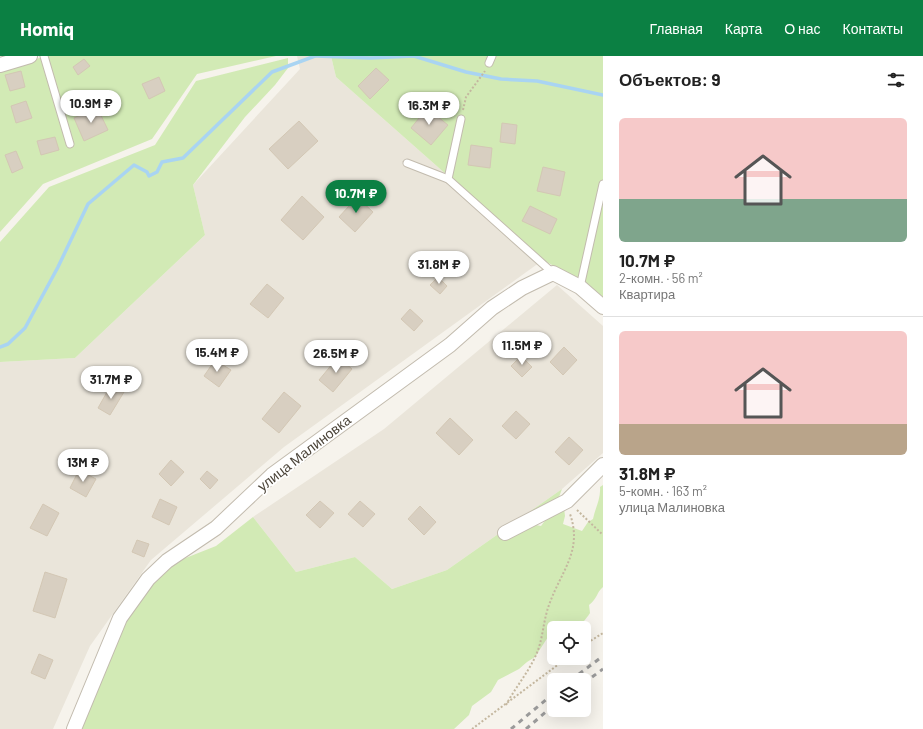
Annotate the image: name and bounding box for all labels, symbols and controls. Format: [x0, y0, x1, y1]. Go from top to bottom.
text: Homiq [20, 17, 74, 40]
text: Главная [650, 20, 703, 37]
text: Карта [725, 20, 762, 37]
text: О нас [784, 20, 821, 37]
text: Контакты [843, 20, 903, 37]
text: Объектов: 9 [619, 69, 720, 89]
icon: filters [885, 69, 907, 91]
pin: 10.9M ₽ [54, 90, 128, 124]
pin: 16.3M ₽ [392, 92, 466, 126]
text: 10.9M ₽ [69, 95, 113, 111]
text: 16.3M ₽ [407, 97, 451, 113]
icon: home [727, 144, 799, 216]
pin: 10.7M ₽ [319, 180, 393, 214]
text: 10.7M ₽ [335, 185, 377, 201]
text: 10.7M ₽ [619, 250, 675, 270]
pin: 31.8M ₽ [402, 251, 476, 285]
text: 31.8M ₽ [417, 256, 461, 272]
text: 2-комн. · 56 m² [619, 270, 703, 286]
text: Квартира [619, 286, 675, 302]
pin: 11.5M ₽ [485, 332, 559, 366]
text: 11.5M ₽ [502, 337, 542, 353]
pin: 15.4M ₽ [180, 339, 254, 373]
pin: 26.5M ₽ [299, 340, 373, 374]
text: 15.4M ₽ [195, 344, 239, 360]
text: 26.5M ₽ [313, 345, 359, 361]
icon: home [727, 357, 799, 429]
pin: 31.7M ₽ [74, 366, 148, 400]
text: 31.7M ₽ [90, 371, 132, 387]
street label: улица Малиновка [254, 411, 354, 494]
pin: 13M ₽ [55, 449, 111, 483]
text: 13M ₽ [67, 454, 99, 470]
text: 31.8M ₽ [619, 463, 675, 483]
text: 5-комн. · 163 m² [619, 483, 707, 499]
text: улица Малиновка [619, 499, 725, 515]
map controls [547, 621, 591, 717]
button: locate [547, 621, 591, 665]
button: layers [547, 673, 591, 717]

